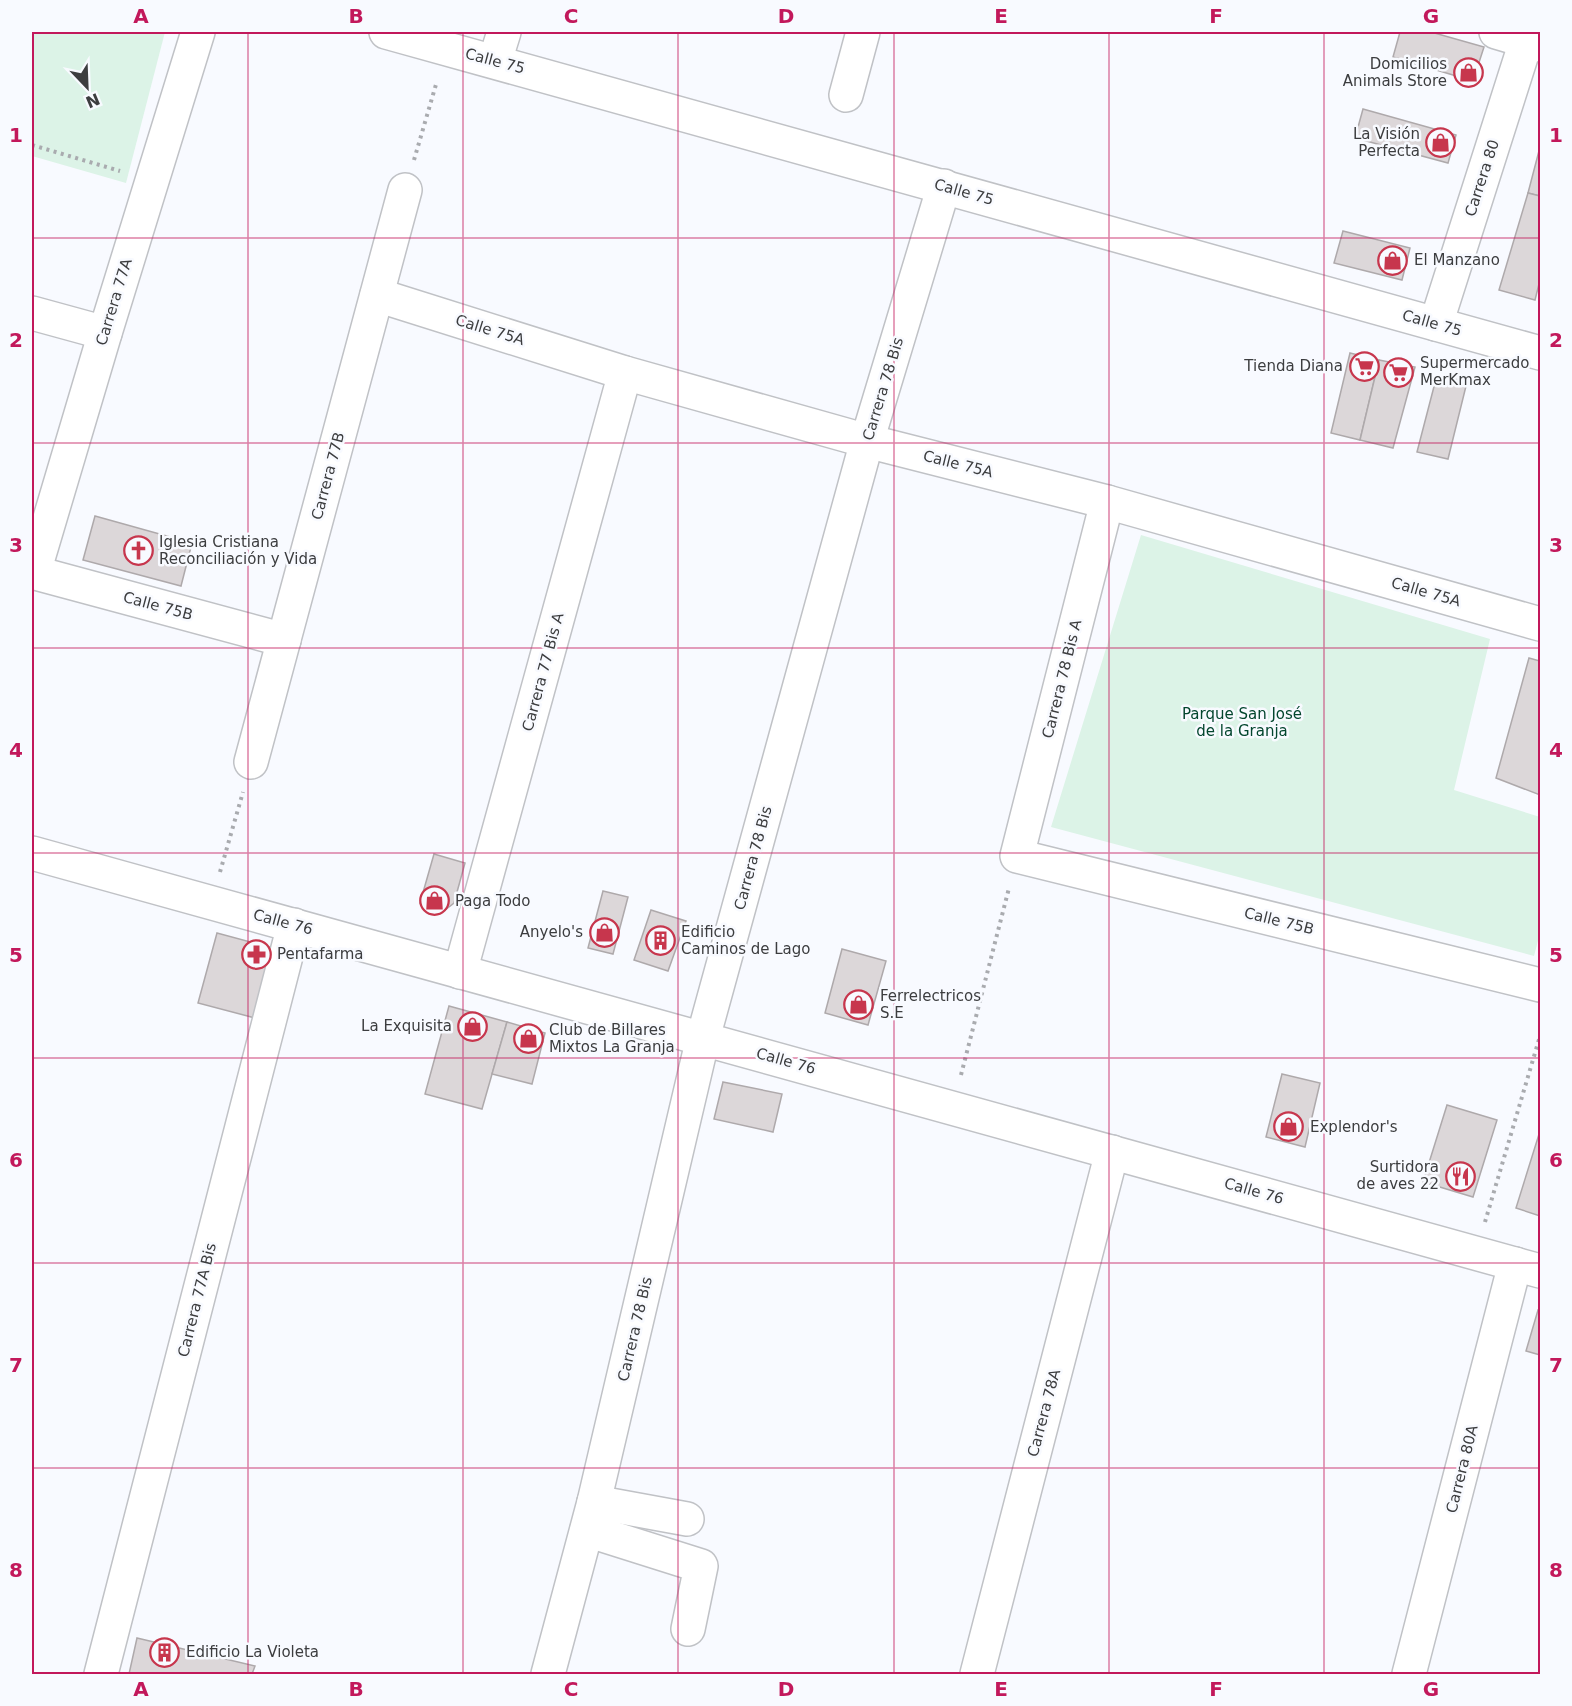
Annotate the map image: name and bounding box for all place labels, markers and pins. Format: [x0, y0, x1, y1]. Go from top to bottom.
place label: Domicilios Animals Store [1343, 55, 1447, 90]
shop icon: Domicilios Animals Store [1452, 57, 1484, 89]
place label: La Visión Perfecta [1353, 125, 1420, 160]
shop icon: La Visión Perfecta [1425, 127, 1457, 159]
shop icon: El Manzano [1377, 244, 1409, 276]
place label: El Manzano [1414, 251, 1500, 269]
supermarket icon: Tienda Diana [1348, 350, 1380, 382]
place label: Supermercado MerKmax [1420, 354, 1530, 389]
supermarket icon: Supermercado MerKmax [1383, 356, 1415, 388]
place label: Tienda Diana [1243, 357, 1343, 375]
place label: Iglesia Cristiana Reconciliación y Vida [159, 533, 317, 568]
church icon: Iglesia Cristiana Reconciliación y Vida [122, 535, 154, 567]
shop icon: Paga Todo [418, 885, 450, 917]
place label: Paga Todo [455, 892, 531, 910]
shop icon: Anyelo's [588, 916, 620, 948]
place label: Anyelo's [520, 923, 583, 941]
place label: Edificio Caminos de Lago [681, 923, 810, 958]
building icon: Edificio Caminos de Lago [644, 925, 676, 957]
pharmacy icon: Pentafarma [240, 938, 272, 970]
place label: Pentafarma [277, 945, 364, 963]
place label: Ferrelectricos S.E [880, 987, 981, 1022]
shop icon: Ferrelectricos S.E [843, 989, 875, 1021]
shop icon: La Exquisita [457, 1010, 489, 1042]
place label: La Exquisita [361, 1017, 452, 1035]
place label: Club de Billares Mixtos La Granja [549, 1021, 675, 1056]
shop icon: Club de Billares Mixtos La Granja [512, 1023, 544, 1055]
shop icon: Explendor's [1273, 1111, 1305, 1143]
place label: Explendor's [1310, 1118, 1398, 1136]
place label: Surtidora de aves 22 [1357, 1158, 1439, 1193]
restaurant icon: Surtidora de aves 22 [1444, 1160, 1476, 1192]
building icon: Edificio La Violeta [149, 1636, 181, 1668]
place label: Edificio La Violeta [186, 1643, 319, 1661]

